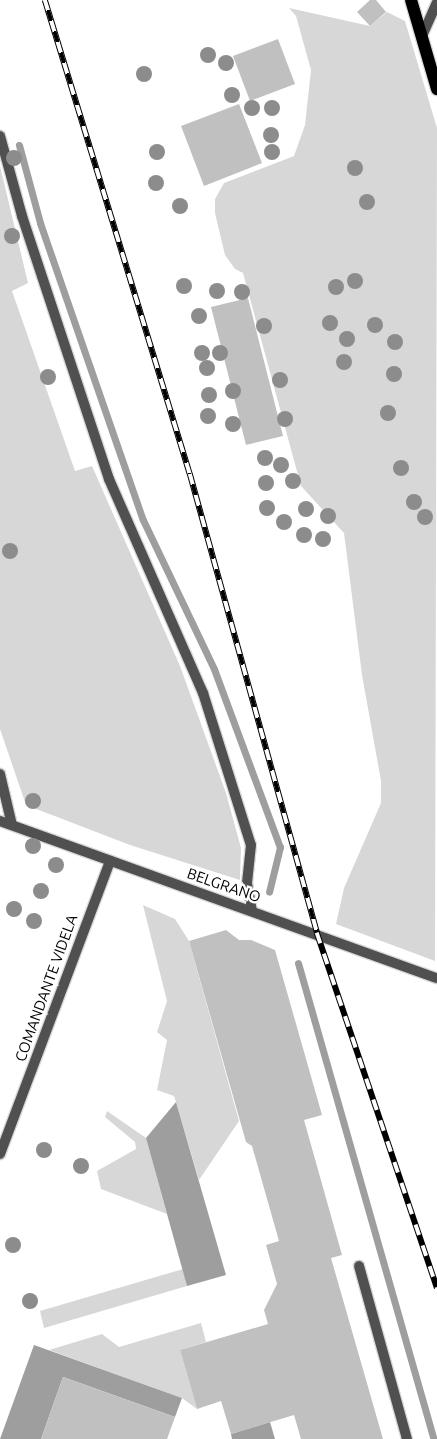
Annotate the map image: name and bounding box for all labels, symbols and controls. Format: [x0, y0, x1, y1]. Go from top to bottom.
street label: BELGRANO [185, 864, 263, 906]
street label: COMANDANTE VIDELA [11, 912, 81, 1064]

